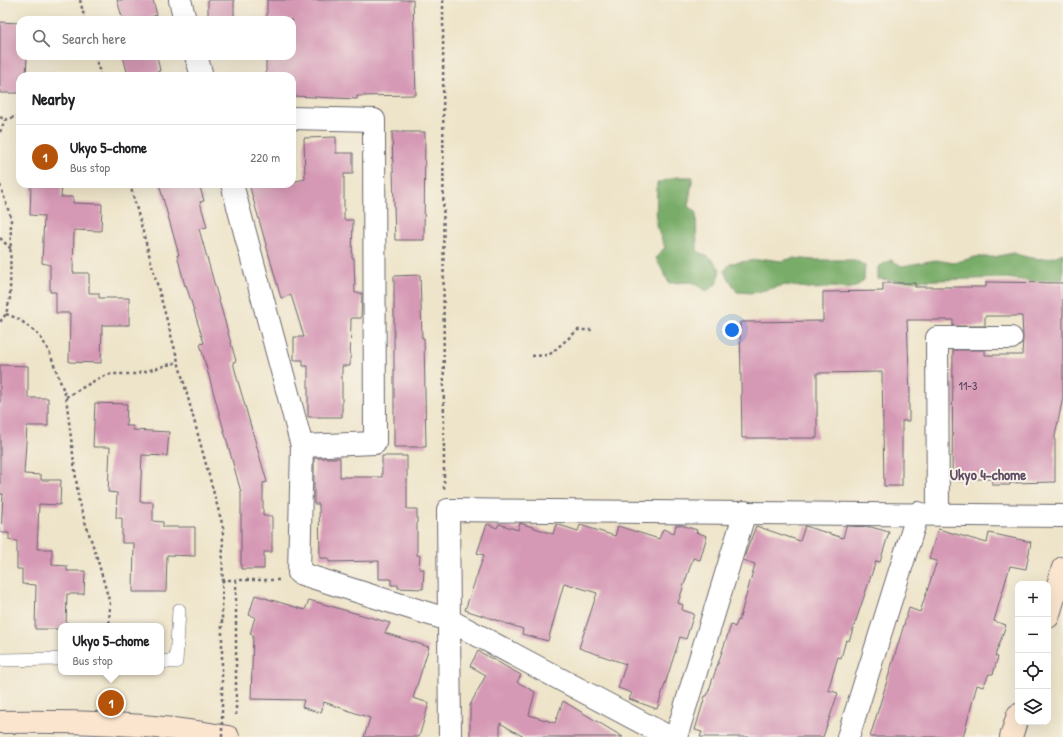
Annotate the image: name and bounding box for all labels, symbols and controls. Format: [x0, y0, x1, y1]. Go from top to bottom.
search box [16, 16, 296, 60]
icon: search [30, 27, 52, 49]
text: Search here [62, 28, 126, 49]
text: Nearby [32, 87, 75, 110]
text: Ukyo 5-chome [70, 137, 147, 158]
text: 1 [43, 148, 47, 166]
text: 220 m [250, 148, 280, 166]
text: Bus stop [70, 158, 110, 176]
your location [722, 320, 742, 340]
house number: 11-3 [959, 377, 977, 394]
district label: Ukyo 4-chome [950, 464, 1026, 486]
map controls [1015, 581, 1051, 725]
button: + [1015, 581, 1051, 617]
button: − [1015, 617, 1051, 653]
popup [58, 623, 164, 675]
text: Ukyo 5-chome [72, 630, 150, 651]
text: Bus stop [72, 651, 113, 669]
button: locate [1015, 653, 1051, 689]
pin: 1 [98, 688, 124, 718]
button: layers [1015, 689, 1051, 725]

